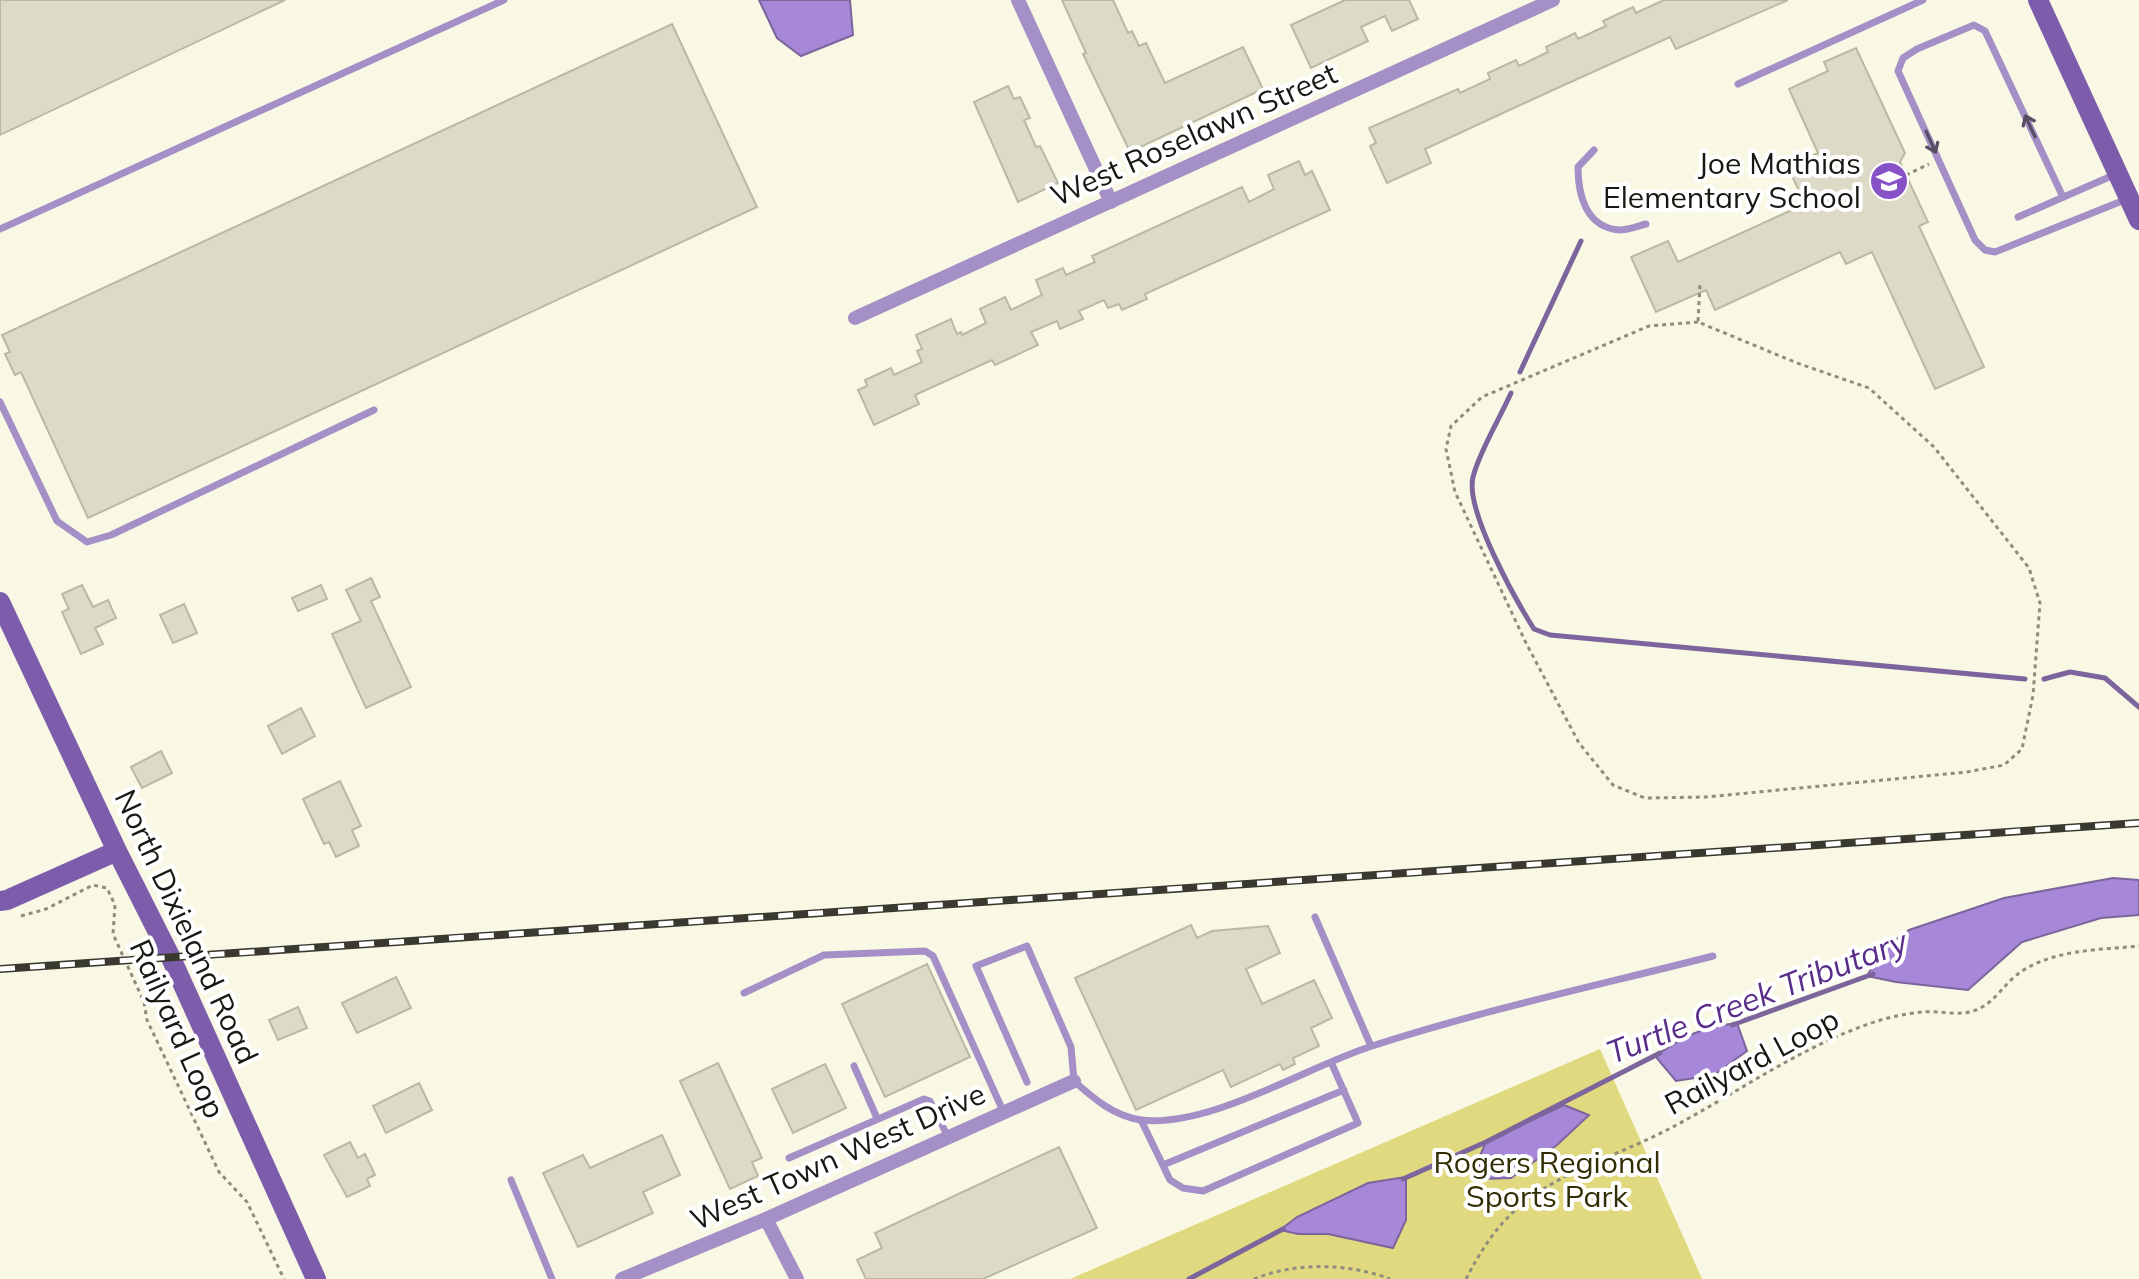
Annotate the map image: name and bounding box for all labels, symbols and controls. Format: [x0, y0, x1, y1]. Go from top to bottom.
street label: West Roselawn Street [1045, 54, 1343, 214]
one-way arrow [2022, 114, 2037, 138]
one-way arrow [1924, 129, 1939, 154]
place label: Joe Mathias Elementary School [1603, 144, 1861, 216]
school or university icon: Joe Mathias Elementary School [1868, 160, 1910, 202]
street label: North Dixieland Road [107, 783, 267, 1070]
water label: Turtle Creek Tributary [1600, 920, 1914, 1072]
street label: Railyard Loop [122, 933, 234, 1124]
street label: Railyard Loop [1658, 999, 1845, 1123]
street label: West Town West Drive [684, 1074, 991, 1238]
park label: Rogers Regional Sports Park [1433, 1143, 1661, 1215]

